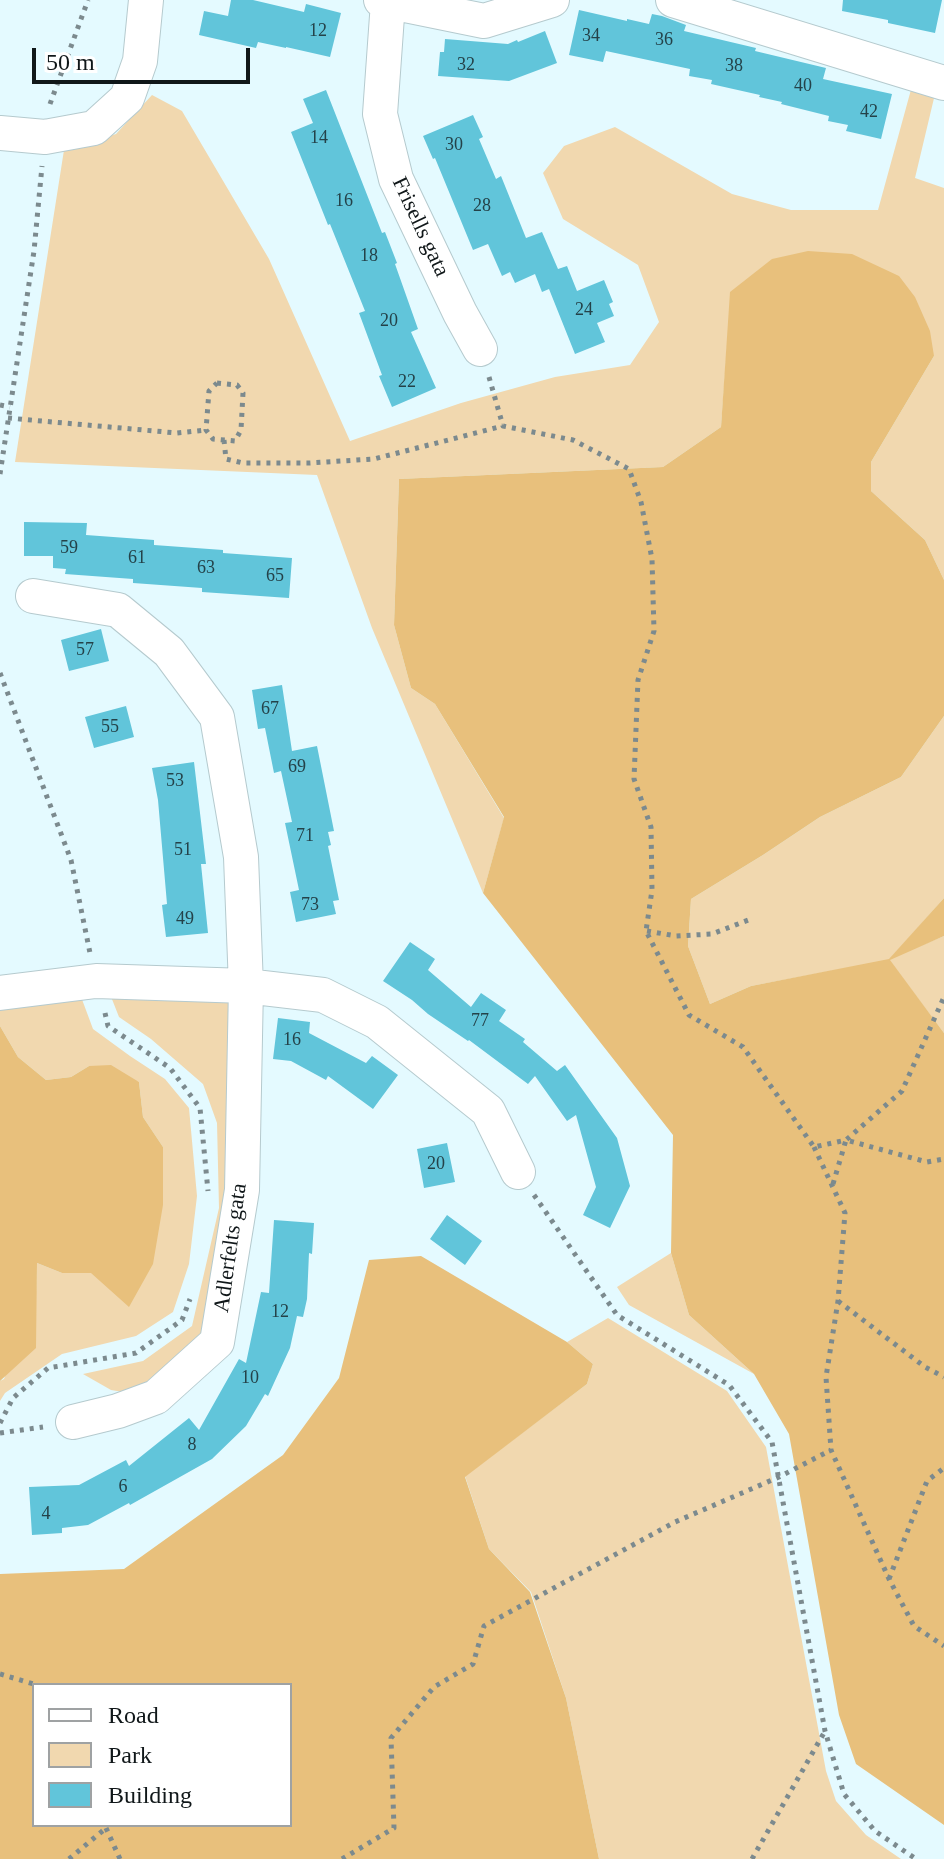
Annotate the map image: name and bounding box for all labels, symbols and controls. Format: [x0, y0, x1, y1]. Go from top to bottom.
house number: 12 [309, 20, 327, 42]
house number: 34 [582, 25, 600, 47]
house number: 36 [655, 29, 673, 51]
scale bar [36, 32, 254, 82]
text: 50 m [46, 49, 95, 75]
house number: 32 [457, 54, 475, 76]
house number: 38 [725, 55, 743, 77]
house number: 40 [794, 75, 812, 97]
house number: 42 [860, 101, 878, 123]
house number: 14 [310, 127, 328, 149]
house number: 30 [445, 134, 463, 156]
street label: Frisells gata [385, 173, 455, 281]
house number: 16 [335, 190, 353, 212]
house number: 28 [473, 195, 491, 217]
house number: 18 [360, 245, 378, 267]
house number: 24 [575, 299, 593, 321]
house number: 20 [380, 310, 398, 332]
house number: 22 [398, 371, 416, 393]
house number: 59 [60, 537, 78, 559]
house number: 61 [128, 547, 146, 569]
house number: 63 [197, 557, 215, 579]
house number: 65 [266, 565, 284, 587]
house number: 57 [76, 639, 94, 661]
house number: 67 [261, 698, 279, 720]
house number: 55 [101, 716, 119, 738]
house number: 69 [288, 756, 306, 778]
house number: 53 [166, 770, 184, 792]
house number: 71 [296, 825, 314, 847]
house number: 51 [174, 839, 192, 861]
house number: 73 [301, 894, 319, 916]
house number: 49 [176, 908, 194, 930]
house number: 77 [471, 1010, 489, 1032]
house number: 16 [283, 1029, 301, 1051]
house number: 20 [427, 1153, 445, 1175]
street label: Adlerfelts gata [209, 1182, 253, 1314]
house number: 12 [271, 1301, 289, 1323]
house number: 10 [241, 1367, 259, 1389]
house number: 8 [188, 1434, 196, 1456]
house number: 6 [118, 1476, 128, 1498]
house number: 4 [42, 1503, 50, 1525]
legend [32, 1683, 292, 1827]
text: Road [108, 1702, 159, 1728]
text: Park [108, 1742, 152, 1768]
text: Building [108, 1782, 192, 1808]

